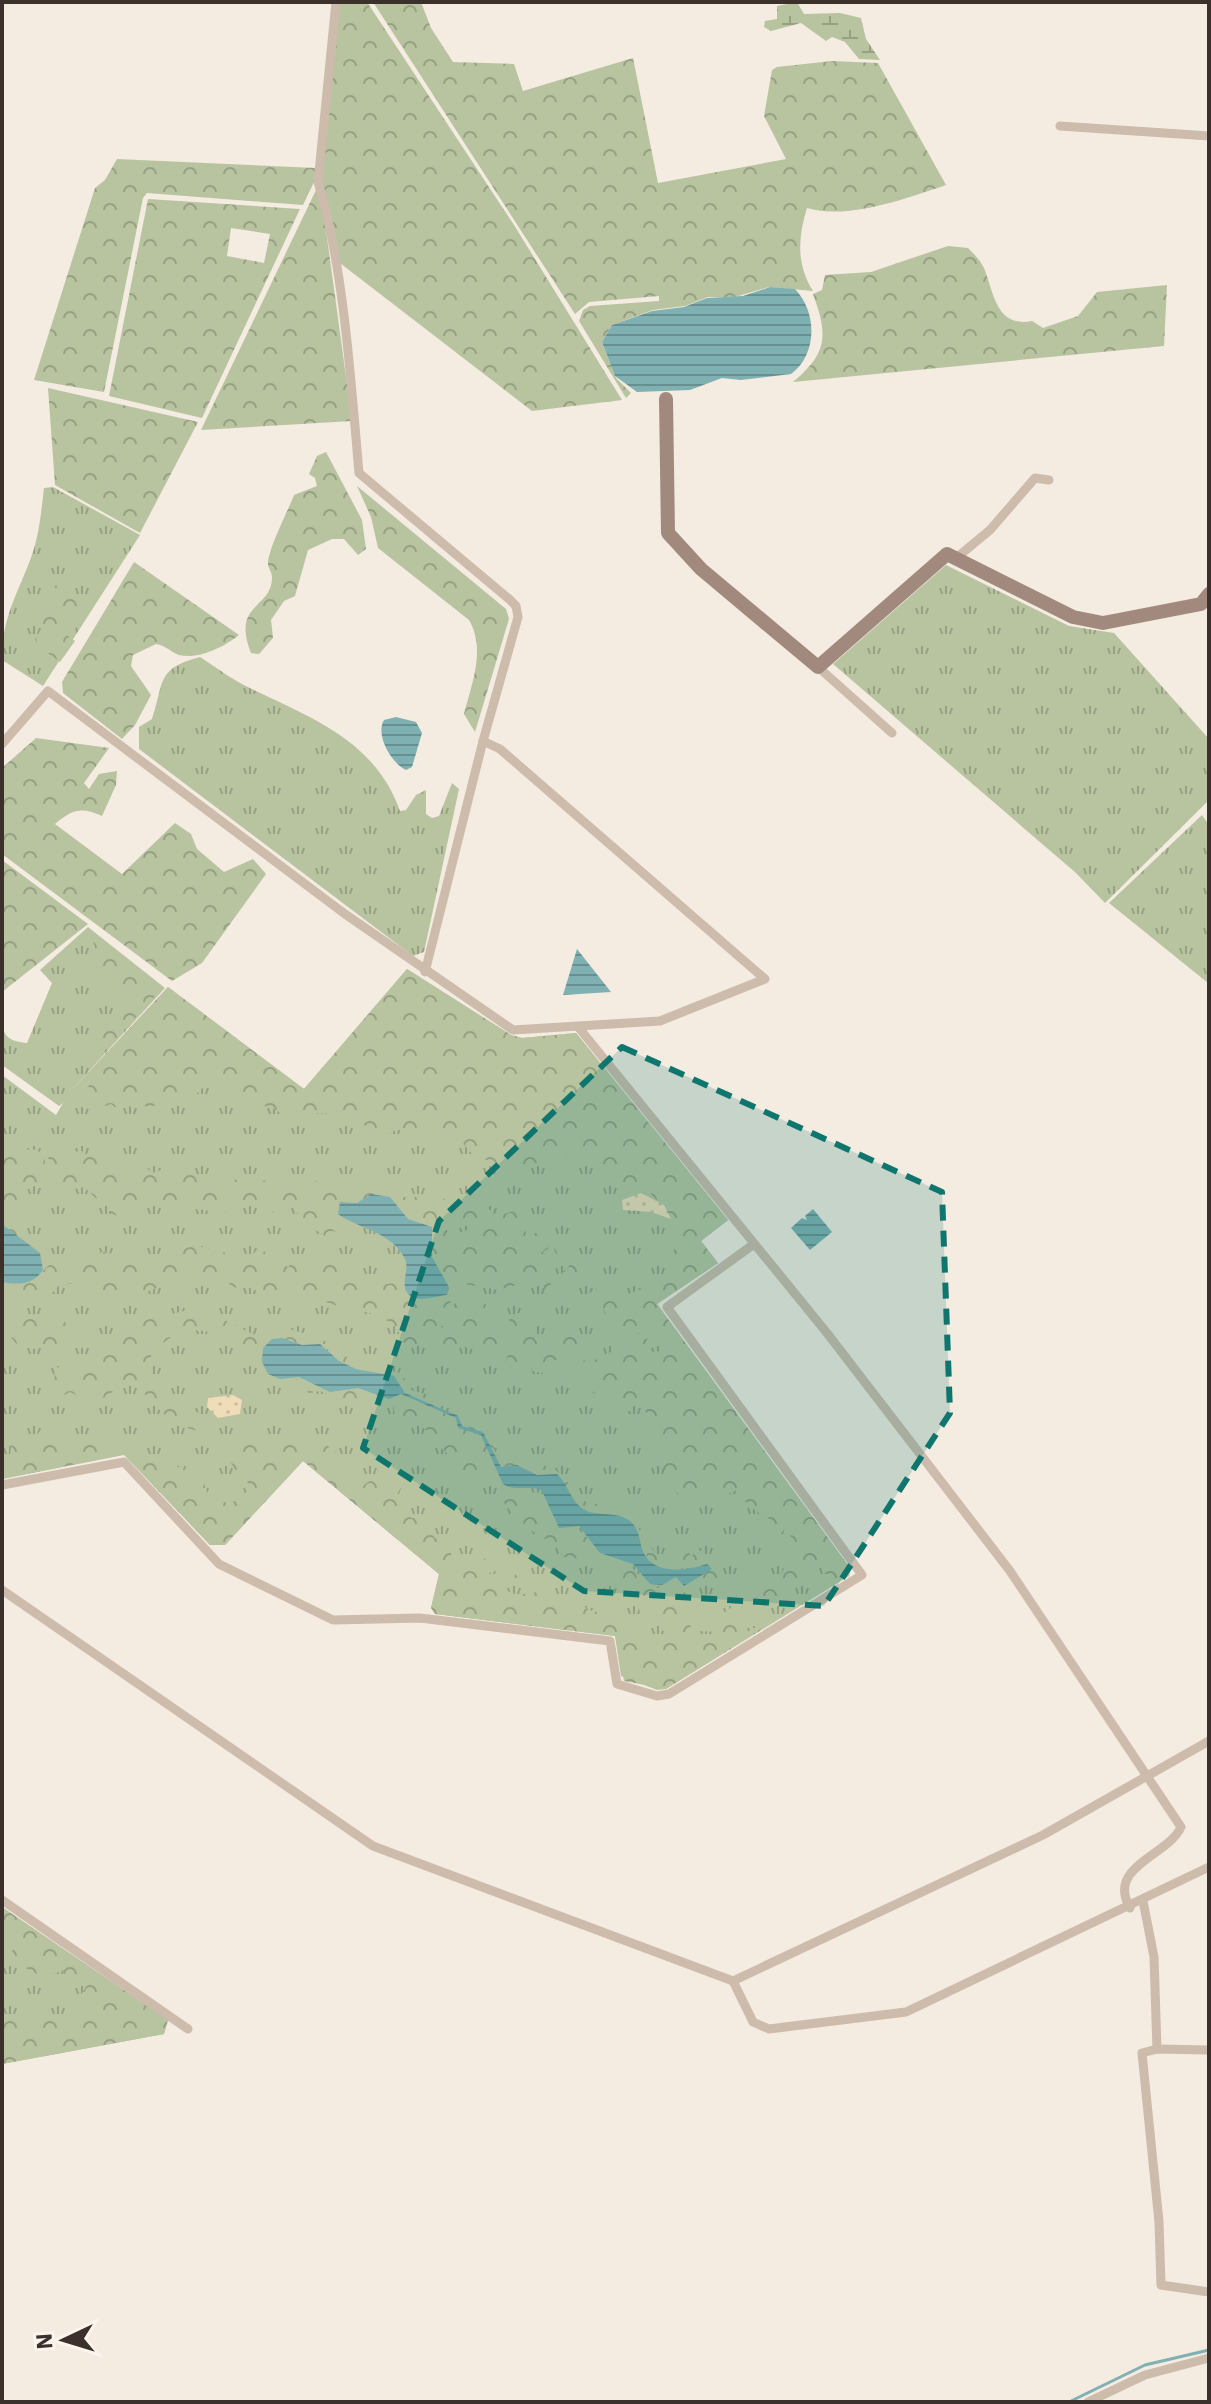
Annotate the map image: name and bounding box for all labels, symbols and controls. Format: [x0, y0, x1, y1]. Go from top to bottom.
north arrow [24, 2300, 104, 2380]
text: N [29, 2332, 59, 2350]

